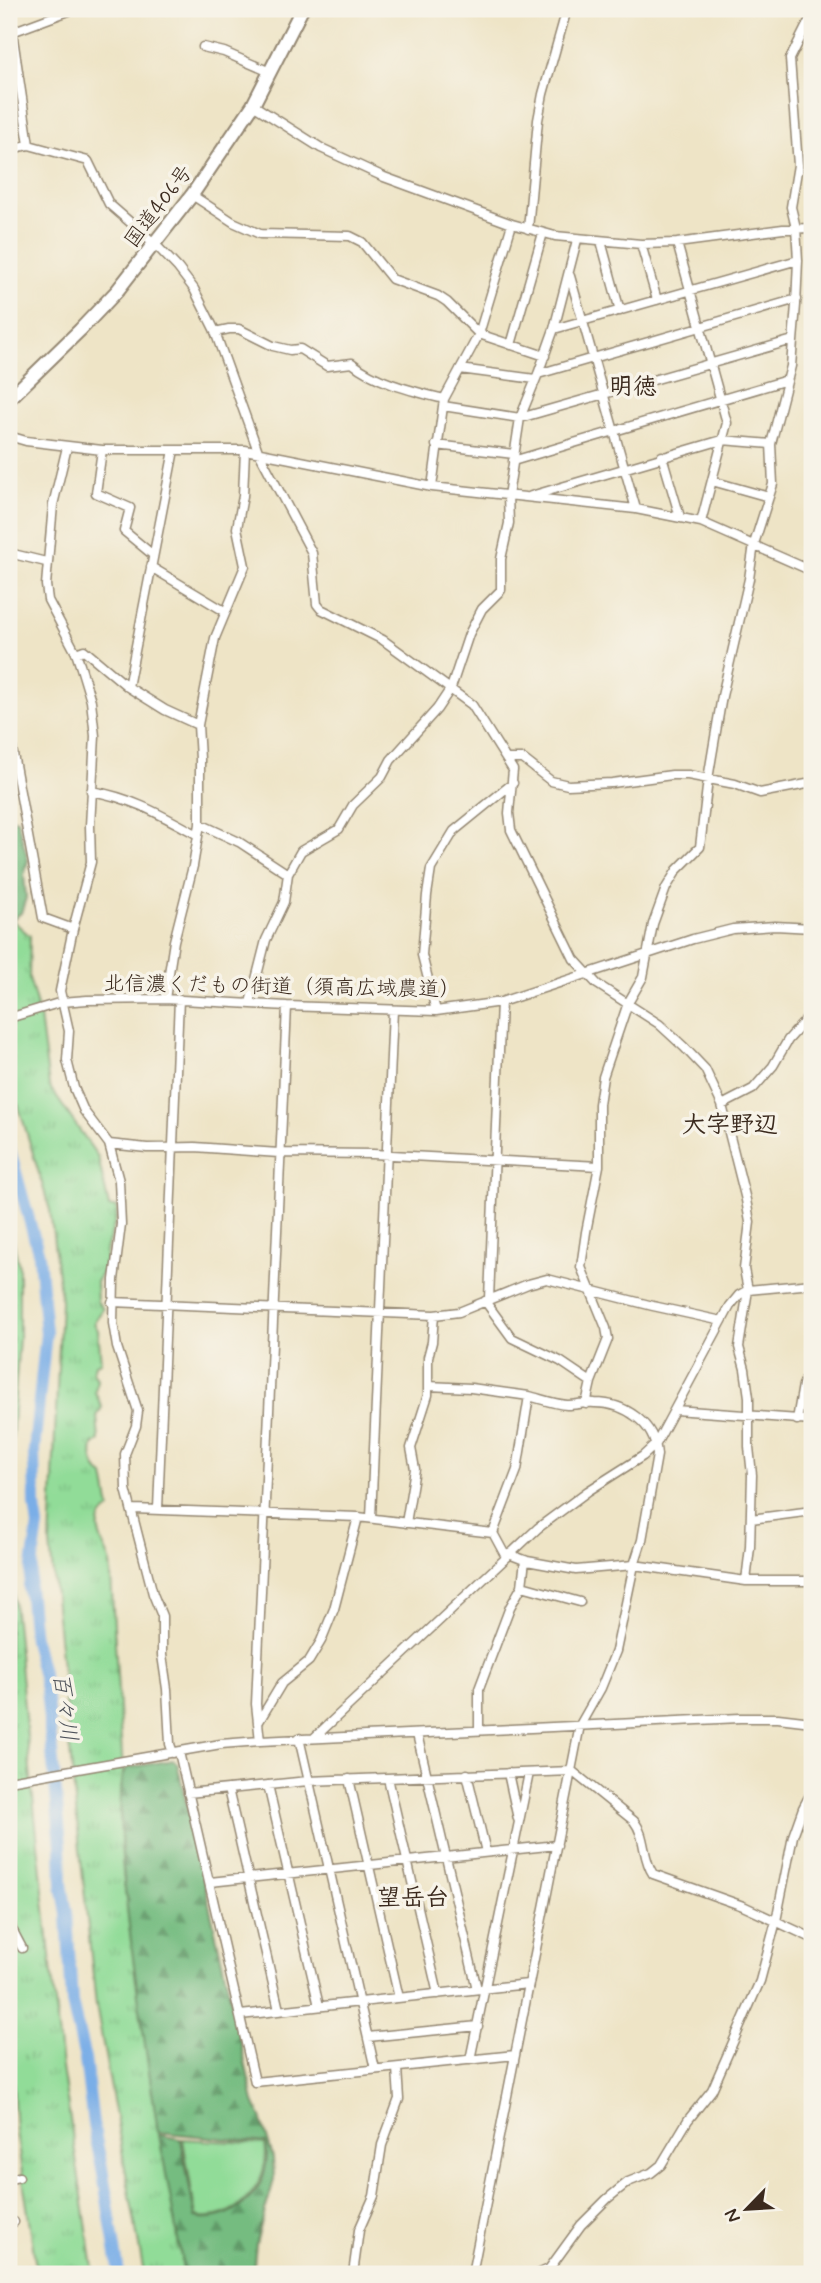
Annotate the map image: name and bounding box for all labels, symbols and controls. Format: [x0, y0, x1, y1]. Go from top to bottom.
street label: 国道406号 [118, 159, 199, 254]
district label: 明徳 [609, 372, 657, 403]
street label: 北信濃くだもの街道（須高広域農道） [103, 970, 461, 1004]
district label: 大字野辺 [682, 1110, 778, 1141]
water label: 百々川 [45, 1671, 83, 1743]
district label: 望岳台 [377, 1883, 449, 1914]
north arrow [712, 2174, 782, 2244]
text: N [719, 2205, 747, 2227]

